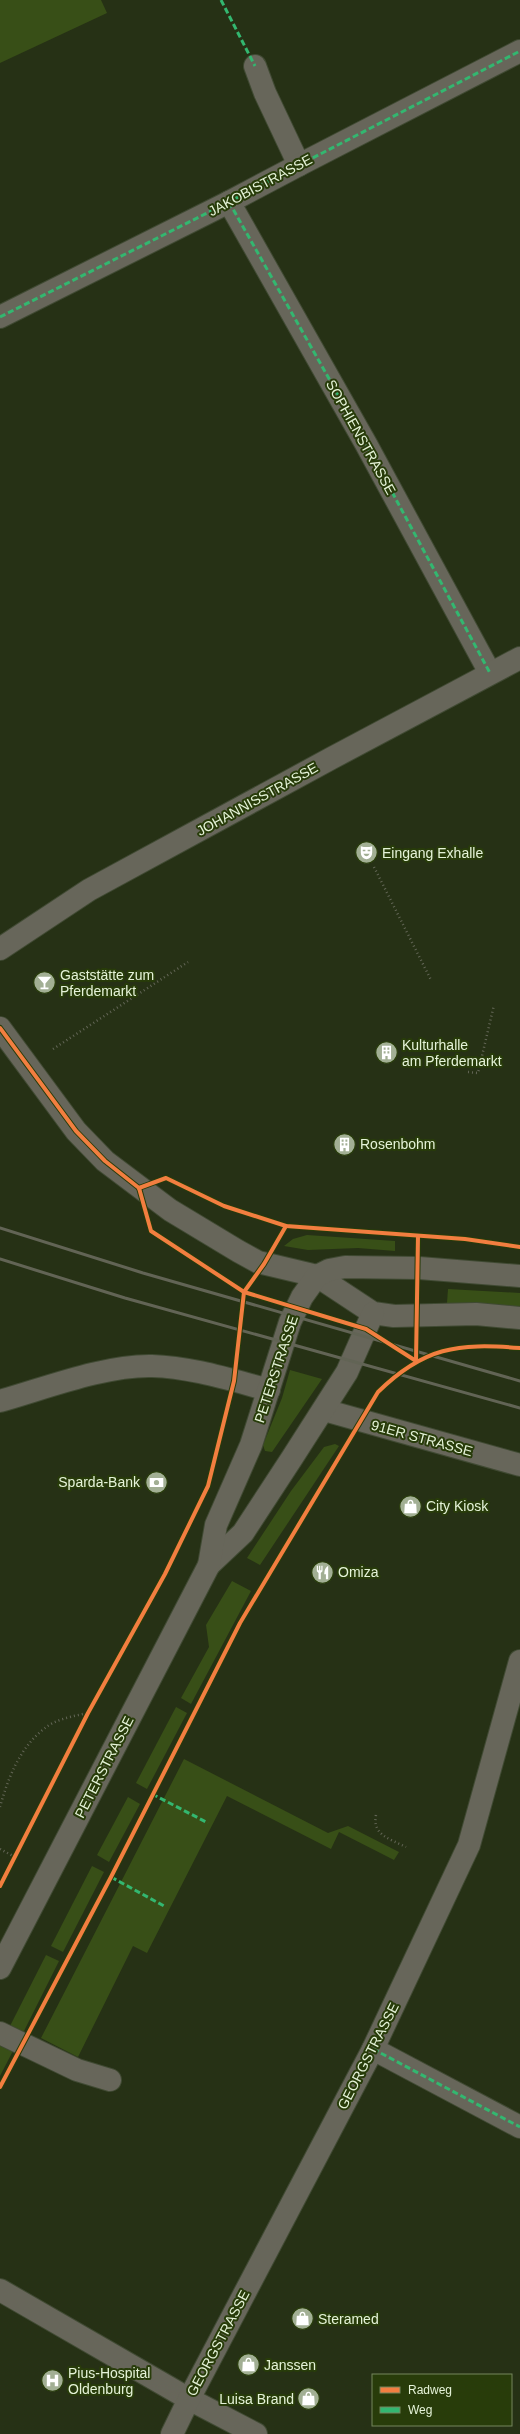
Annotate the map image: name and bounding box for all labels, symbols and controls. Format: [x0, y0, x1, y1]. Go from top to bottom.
street label: JAKOBISTRASSE [205, 151, 315, 219]
street label: SOPHIENSTRASSE [323, 377, 399, 497]
street label: JOHANNISSTRASSE [194, 759, 320, 839]
theatre icon: Eingang Exhalle [354, 840, 380, 866]
place label: Eingang Exhalle [382, 845, 483, 861]
place label: Gaststätte zum Pferdemarkt [60, 967, 154, 999]
bar icon: Gaststätte zum Pferdemarkt [31, 970, 57, 996]
place label: Kulturhalle am Pferdemarkt [402, 1037, 502, 1069]
building icon: Kulturhalle am Pferdemarkt [374, 1040, 400, 1066]
building icon: Rosenbohm [332, 1131, 358, 1157]
place label: Rosenbohm [360, 1136, 436, 1152]
street label: PETERSTRASSE [251, 1313, 301, 1425]
street label: 91ER STRASSE [370, 1417, 474, 1459]
bank icon: Sparda-Bank [143, 1469, 169, 1495]
place label: Sparda-Bank [58, 1474, 141, 1490]
shop icon: City Kiosk [397, 1493, 423, 1519]
place label: City Kiosk [426, 1498, 489, 1514]
restaurant icon: Omiza [310, 1559, 336, 1585]
place label: Omiza [338, 1564, 379, 1580]
street label: PETERSTRASSE [71, 1713, 137, 1821]
street label: GEORGSTRASSE [334, 2000, 402, 2112]
street label: GEORGSTRASSE [183, 2287, 253, 2399]
shop icon: Steramed [289, 2306, 315, 2332]
place label: Steramed [318, 2311, 379, 2327]
shop icon: Janssen [235, 2352, 261, 2378]
place label: Janssen [264, 2357, 316, 2373]
place label: Pius-Hospital Oldenburg [68, 2365, 150, 2397]
hospital icon: Pius-Hospital Oldenburg [40, 2368, 66, 2394]
legend [372, 2374, 512, 2426]
text: Radweg [408, 2383, 452, 2397]
shop icon: Luisa Brand [296, 2386, 322, 2412]
place label: Luisa Brand [219, 2391, 294, 2407]
text: Weg [408, 2403, 432, 2417]

